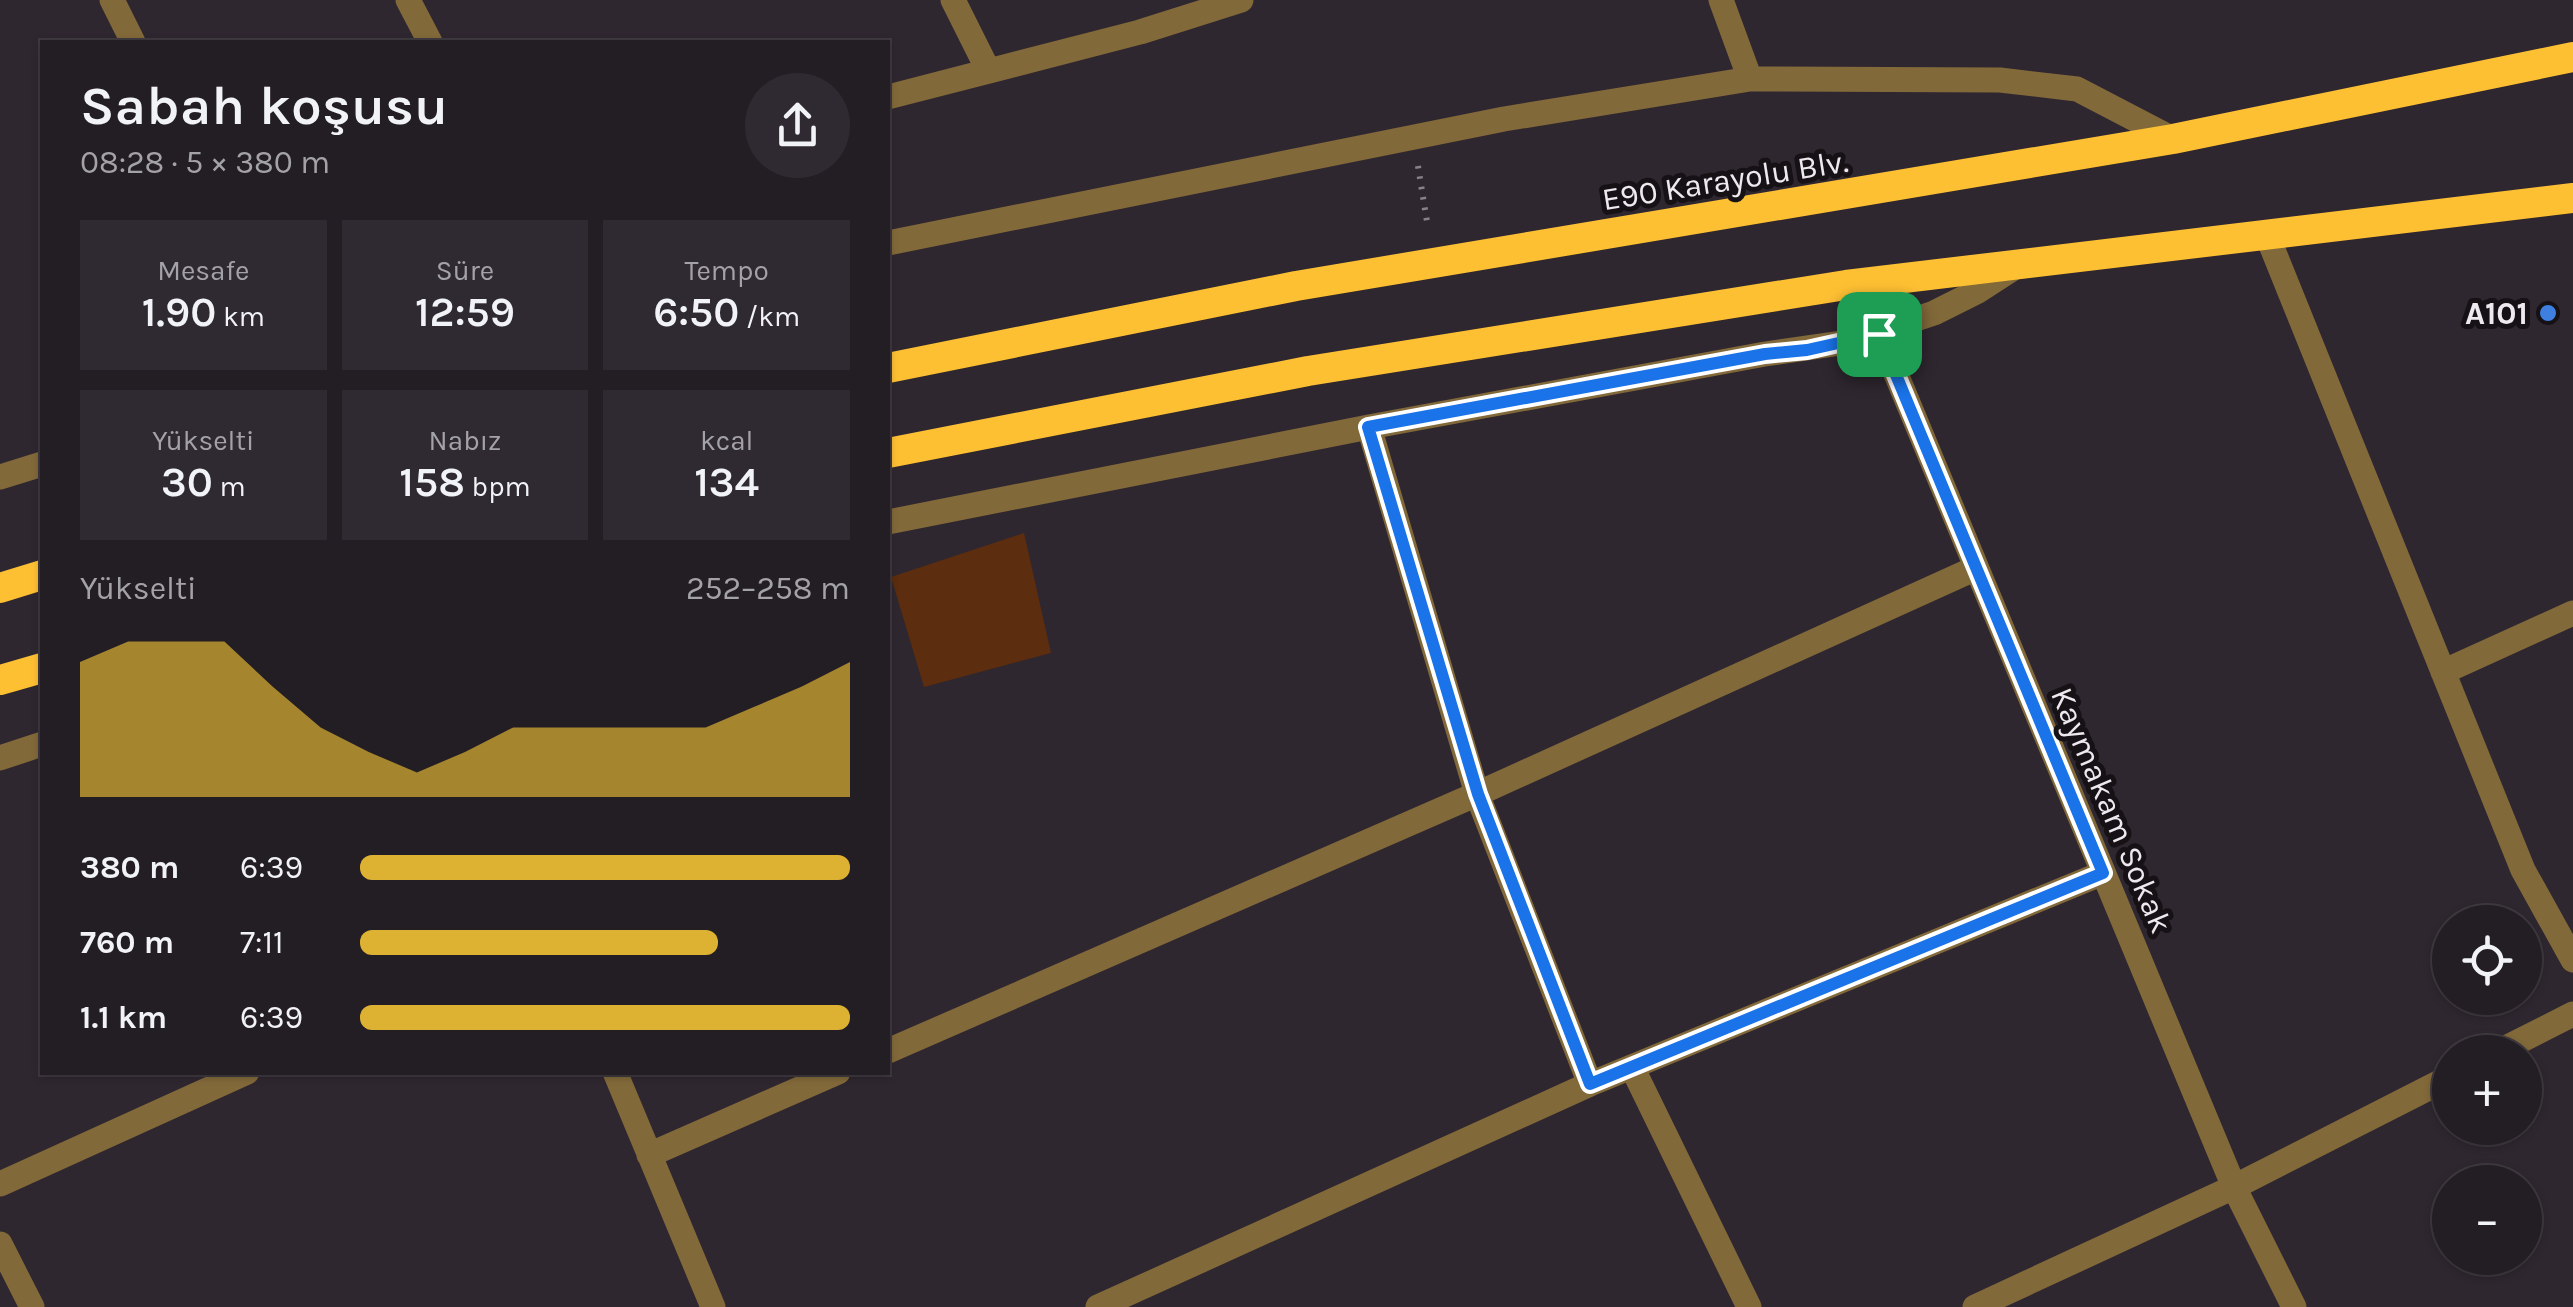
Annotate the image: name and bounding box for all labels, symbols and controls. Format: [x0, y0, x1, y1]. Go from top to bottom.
button: share [745, 73, 850, 178]
text: Sabah koşusu [80, 74, 448, 138]
street label: E90 Karayolu Blv. [1600, 143, 1851, 218]
text: 08:28 · 5 × 380 m [80, 144, 330, 181]
text: Mesafe [157, 254, 249, 287]
text: Süre [436, 254, 494, 287]
text: Tempo [685, 254, 769, 287]
text: 1.90 [142, 287, 216, 337]
text: 12:59 [415, 287, 515, 337]
text: 6:50 [653, 287, 739, 337]
pin [1837, 292, 1922, 377]
place label: A101 [2465, 295, 2528, 332]
text: km [216, 300, 265, 333]
text: /km [739, 300, 800, 333]
marker: A101 [2537, 302, 2559, 324]
icon: arrive [1852, 307, 1907, 362]
text: Yükselti [152, 424, 254, 457]
text: Nabız [429, 424, 501, 457]
text: kcal [700, 424, 753, 457]
text: 30 [161, 457, 213, 507]
text: 158 [399, 457, 465, 507]
text: 134 [694, 457, 759, 507]
text: m [213, 470, 246, 503]
text: bpm [465, 470, 531, 503]
text: Yükselti [80, 570, 197, 607]
text: 252–258 m [686, 570, 850, 607]
street label: Kaymakam Sokak [2043, 682, 2180, 939]
text: 380 m [80, 849, 179, 886]
text: 6:39 [240, 849, 303, 886]
map controls [2432, 905, 2542, 1275]
button: locate [2432, 905, 2542, 1015]
text: 760 m [80, 924, 174, 961]
text: 7:11 [240, 924, 284, 961]
text: 1.1 km [80, 999, 167, 1036]
text: 6:39 [240, 999, 303, 1036]
button: + [2432, 1035, 2542, 1145]
button: − [2432, 1165, 2542, 1275]

